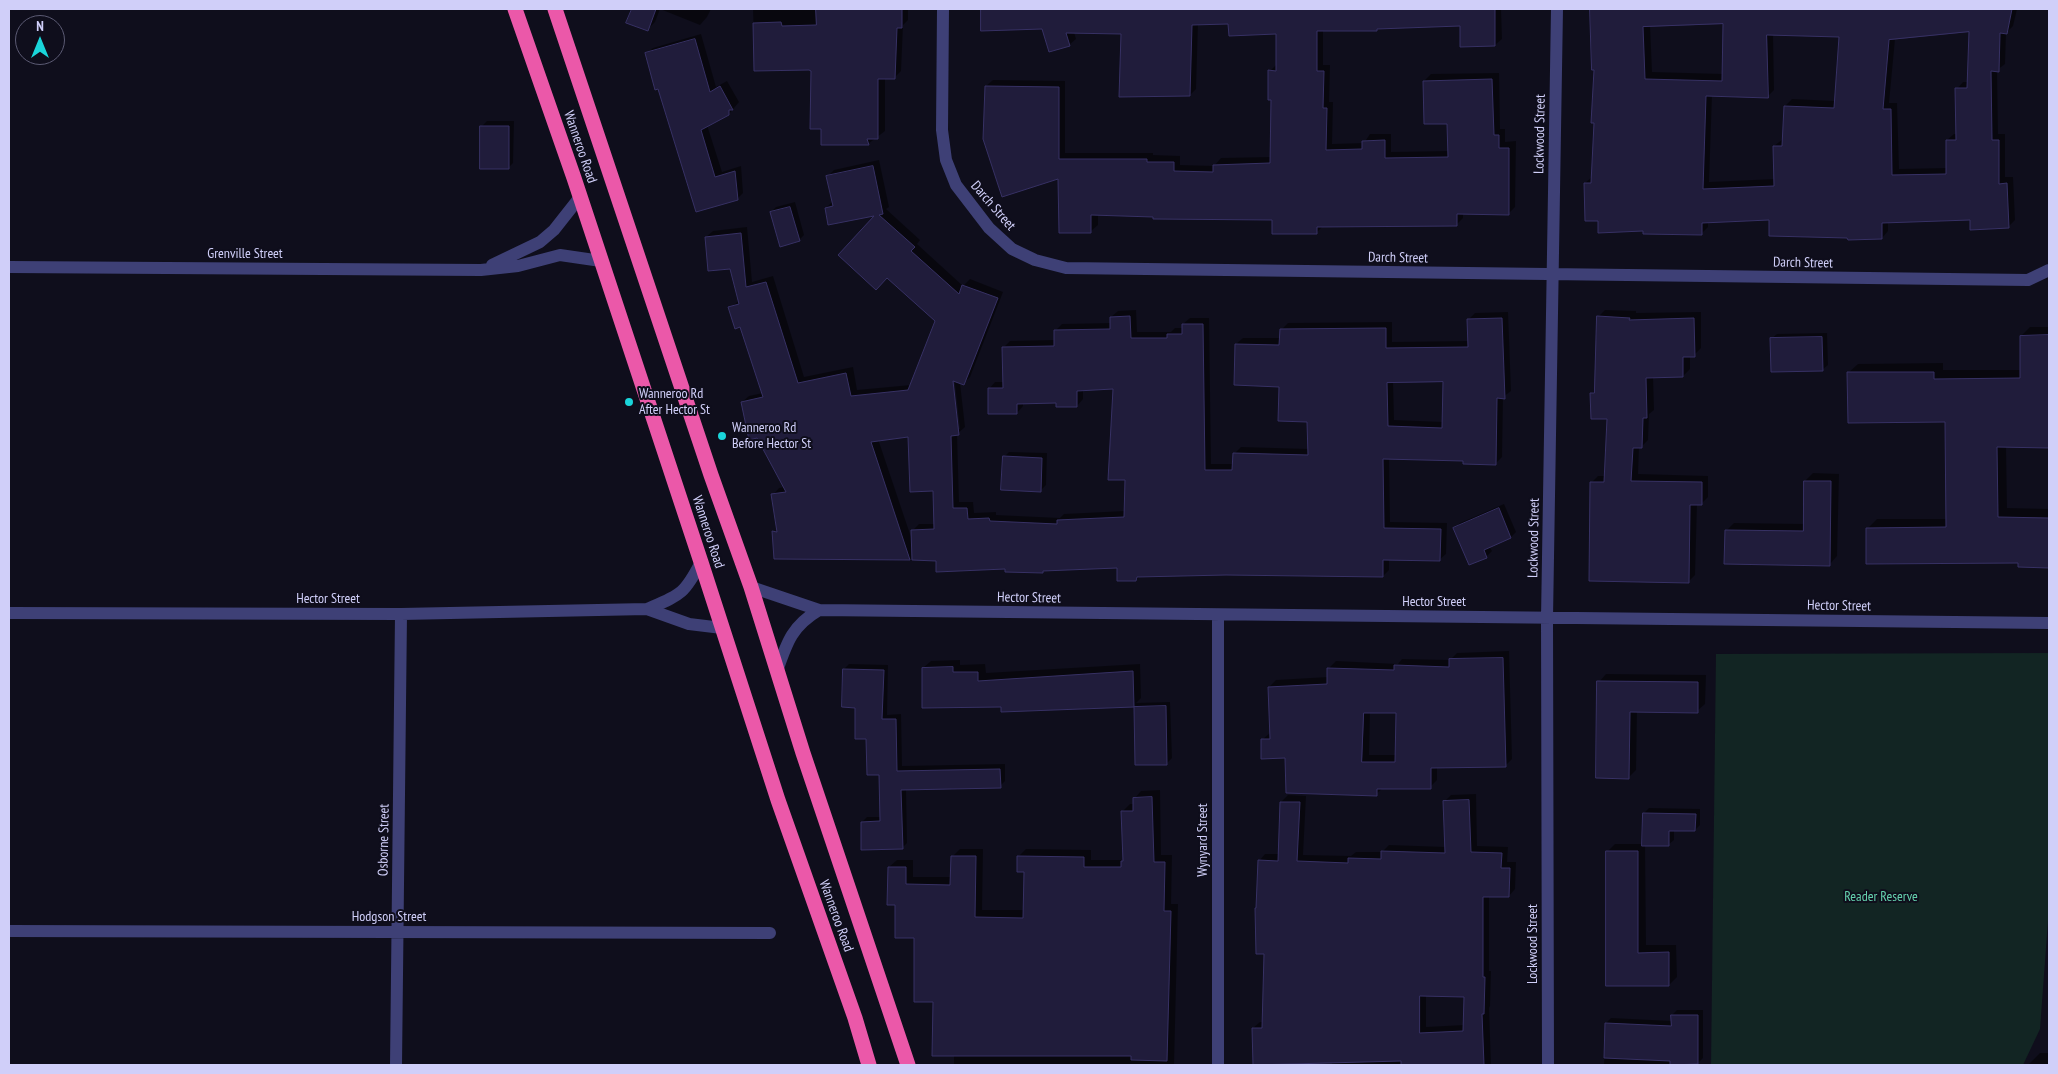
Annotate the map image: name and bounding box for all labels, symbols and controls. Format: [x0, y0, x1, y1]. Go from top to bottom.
north arrow [15, 15, 65, 65]
text: N [36, 17, 44, 35]
street label: Lockwood Street [1531, 94, 1549, 174]
street label: Wanneroo Road [560, 109, 600, 185]
street label: Darch Street [967, 178, 1019, 234]
street label: Grenville Street [207, 246, 283, 262]
street label: Darch Street [1368, 249, 1428, 267]
street label: Darch Street [1773, 254, 1833, 272]
place label: Wanneroo Rd After Hector St [639, 386, 710, 418]
marker: Wanneroo Rd After Hector St [623, 396, 635, 408]
place label: Wanneroo Rd Before Hector St [732, 420, 811, 452]
marker: Wanneroo Rd Before Hector St [716, 430, 728, 442]
street label: Wanneroo Road [688, 494, 728, 570]
street label: Lockwood Street [1525, 498, 1543, 578]
street label: Hector Street [997, 589, 1061, 607]
street label: Hector Street [296, 591, 360, 607]
street label: Hector Street [1402, 594, 1466, 610]
street label: Hector Street [1807, 597, 1871, 615]
street label: Wynyard Street [1195, 803, 1211, 877]
street label: Osborne Street [375, 804, 393, 876]
street label: Wanneroo Road [815, 878, 857, 954]
park label: Reader Reserve [1844, 889, 1918, 905]
street label: Lockwood Street [1525, 904, 1541, 984]
street label: Hodgson Street [352, 909, 426, 925]

